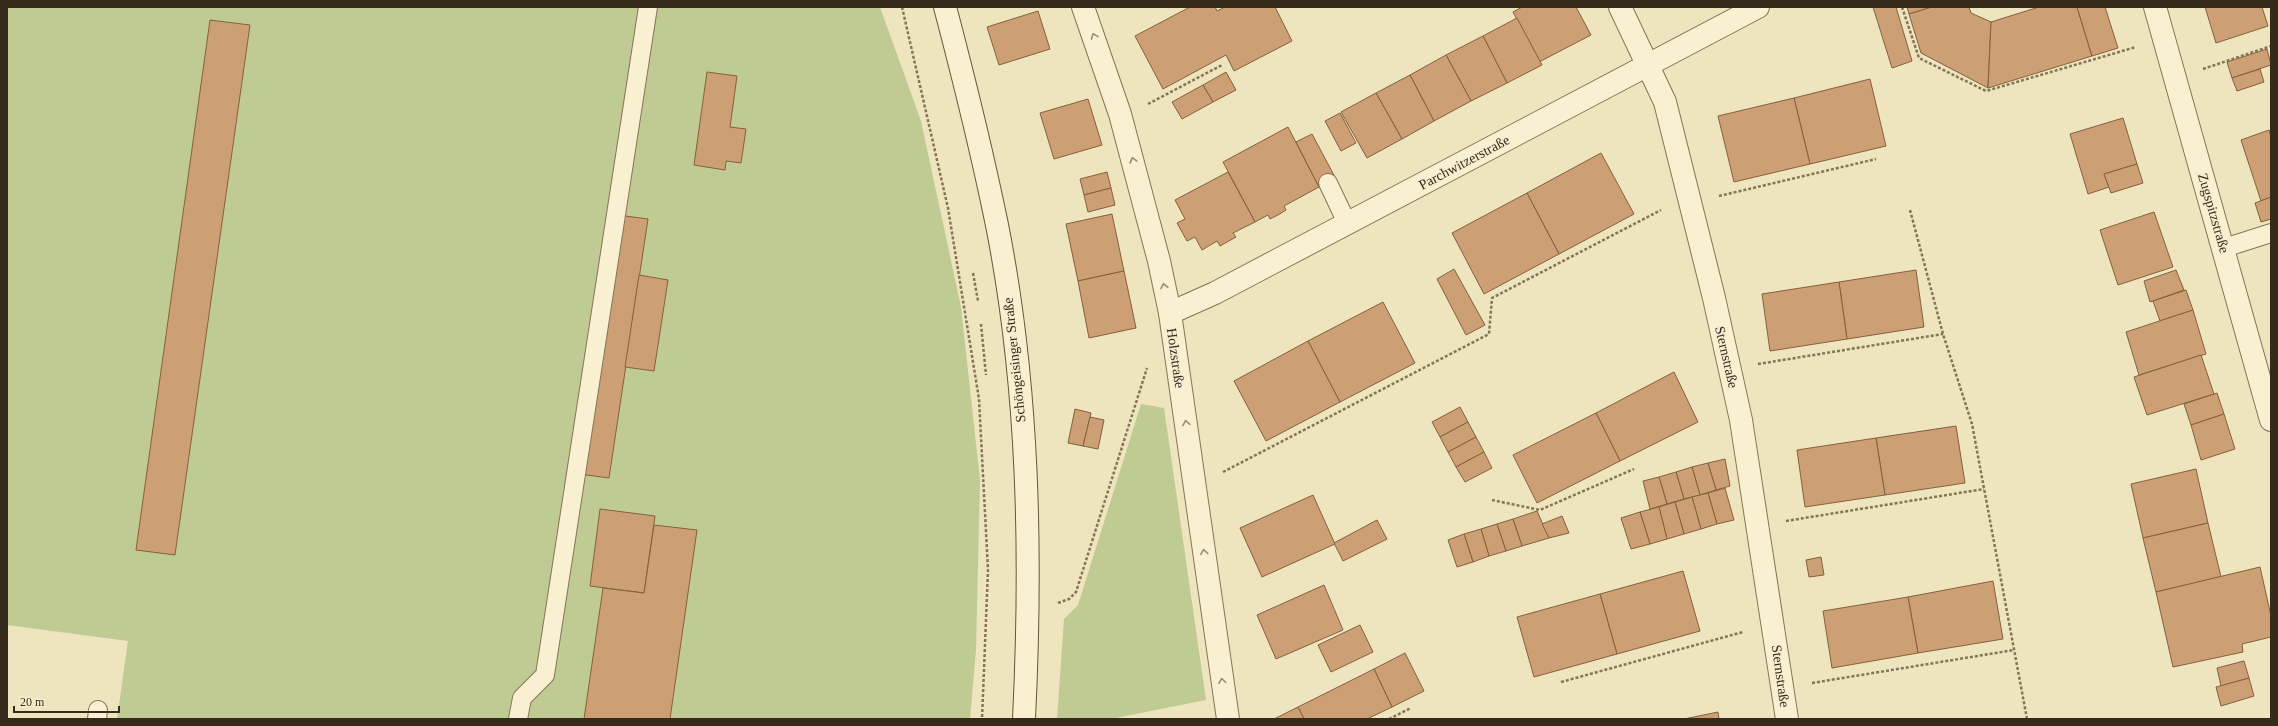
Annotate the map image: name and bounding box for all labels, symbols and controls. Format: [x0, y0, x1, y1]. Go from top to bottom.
one-way arrow [1090, 32, 1099, 39]
street label: Parchwitzerstraße [1416, 132, 1512, 193]
one-way arrow [1129, 157, 1137, 163]
street label: Zugspitzstraße [2195, 171, 2232, 255]
one-way arrow [1161, 283, 1169, 289]
street label: Schöngeisinger Straße [1000, 297, 1029, 423]
street label: Sternstraße [1712, 325, 1741, 389]
street label: Holzstraße [1164, 327, 1187, 389]
one-way arrow [1182, 420, 1191, 426]
one-way arrow [1200, 549, 1209, 555]
street label: Sternstraße [1769, 644, 1792, 708]
one-way arrow [1218, 677, 1227, 684]
scale bar [14, 688, 119, 714]
text: 20 m [20, 695, 45, 709]

